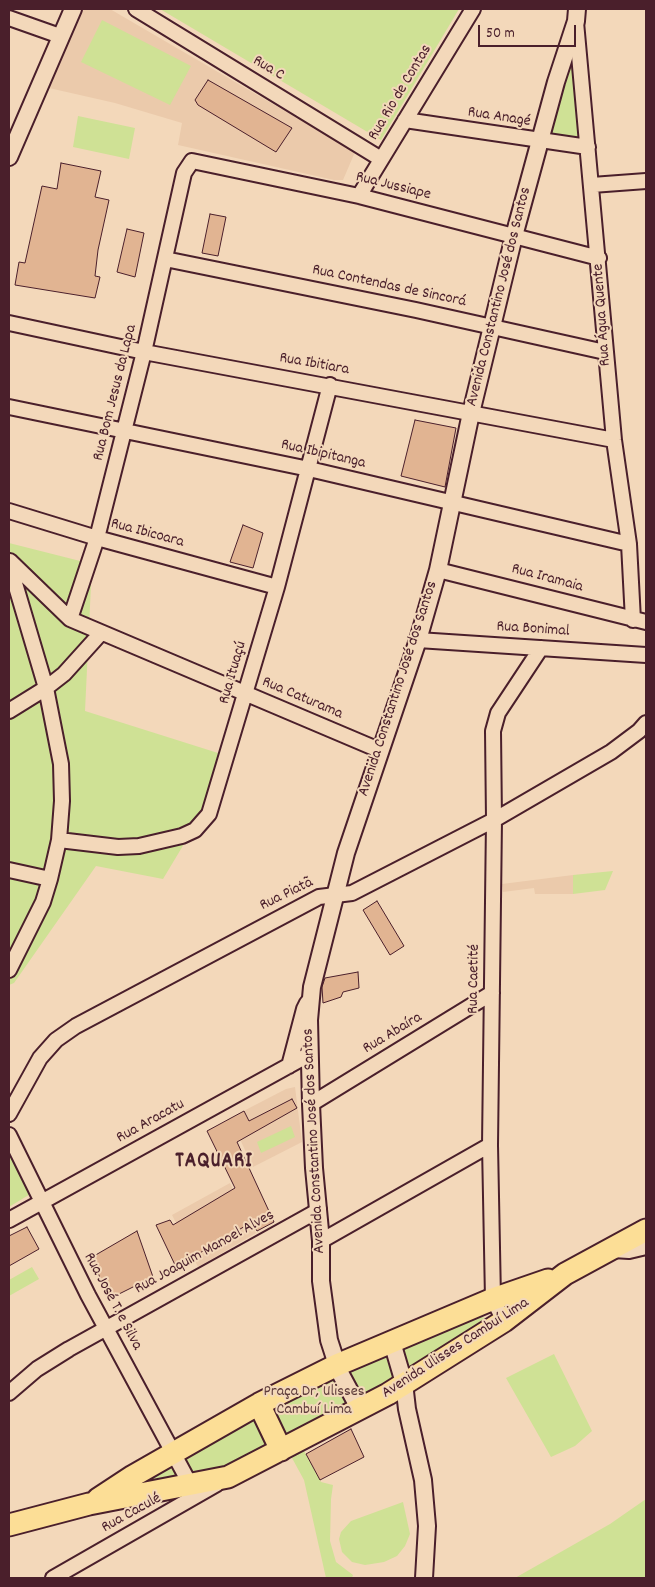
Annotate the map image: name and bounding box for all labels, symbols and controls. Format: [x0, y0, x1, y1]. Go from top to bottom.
scale bar [480, 15, 578, 47]
text: 50 m [486, 23, 515, 45]
street label: Rua Rio de Contas [365, 42, 437, 144]
street label: Rua C [249, 52, 287, 86]
street label: Rua Anagé [466, 104, 532, 132]
street label: Rua Jussiape [353, 168, 433, 206]
street label: Avenida Constantino José dos Santos [463, 185, 537, 409]
street label: Rua Contendas de Sincorá [310, 261, 468, 313]
street label: Rua Água Quente [590, 263, 616, 367]
street label: Rua Bom Jesus da Lapa [90, 323, 142, 463]
street label: Rua Ibitiara [278, 349, 350, 381]
street label: Rua Ibipitanga [279, 436, 367, 474]
street label: Rua Ibicoara [108, 515, 186, 553]
street label: Rua Iramaia [509, 560, 585, 598]
street label: Avenida Constantino José dos Santos [355, 579, 443, 799]
street label: Rua Bonimal [496, 618, 570, 642]
street label: Rua Ituaçú [216, 639, 252, 707]
street label: Rua Caturama [259, 673, 345, 725]
street label: Rua Piatã [257, 874, 317, 916]
street label: Rua Caetité [465, 944, 485, 1014]
street label: Rua Abaíra [360, 1009, 426, 1059]
street label: Avenida Constantino José dos Santos [300, 1028, 330, 1254]
street label: Rua Aracatu [114, 1095, 188, 1149]
district label: TAQUARI [174, 1150, 254, 1176]
street label: Rua Joaquim Manoel Alves [132, 1207, 278, 1299]
street label: Rua José T. e Silva [78, 1250, 146, 1354]
street label: Avenida Ulisses Cambuí Lima [379, 1294, 533, 1404]
park label: Praça Dr, Ulisses Cambuí Lima [264, 1383, 364, 1421]
street label: Rua Caculé [99, 1490, 165, 1538]

